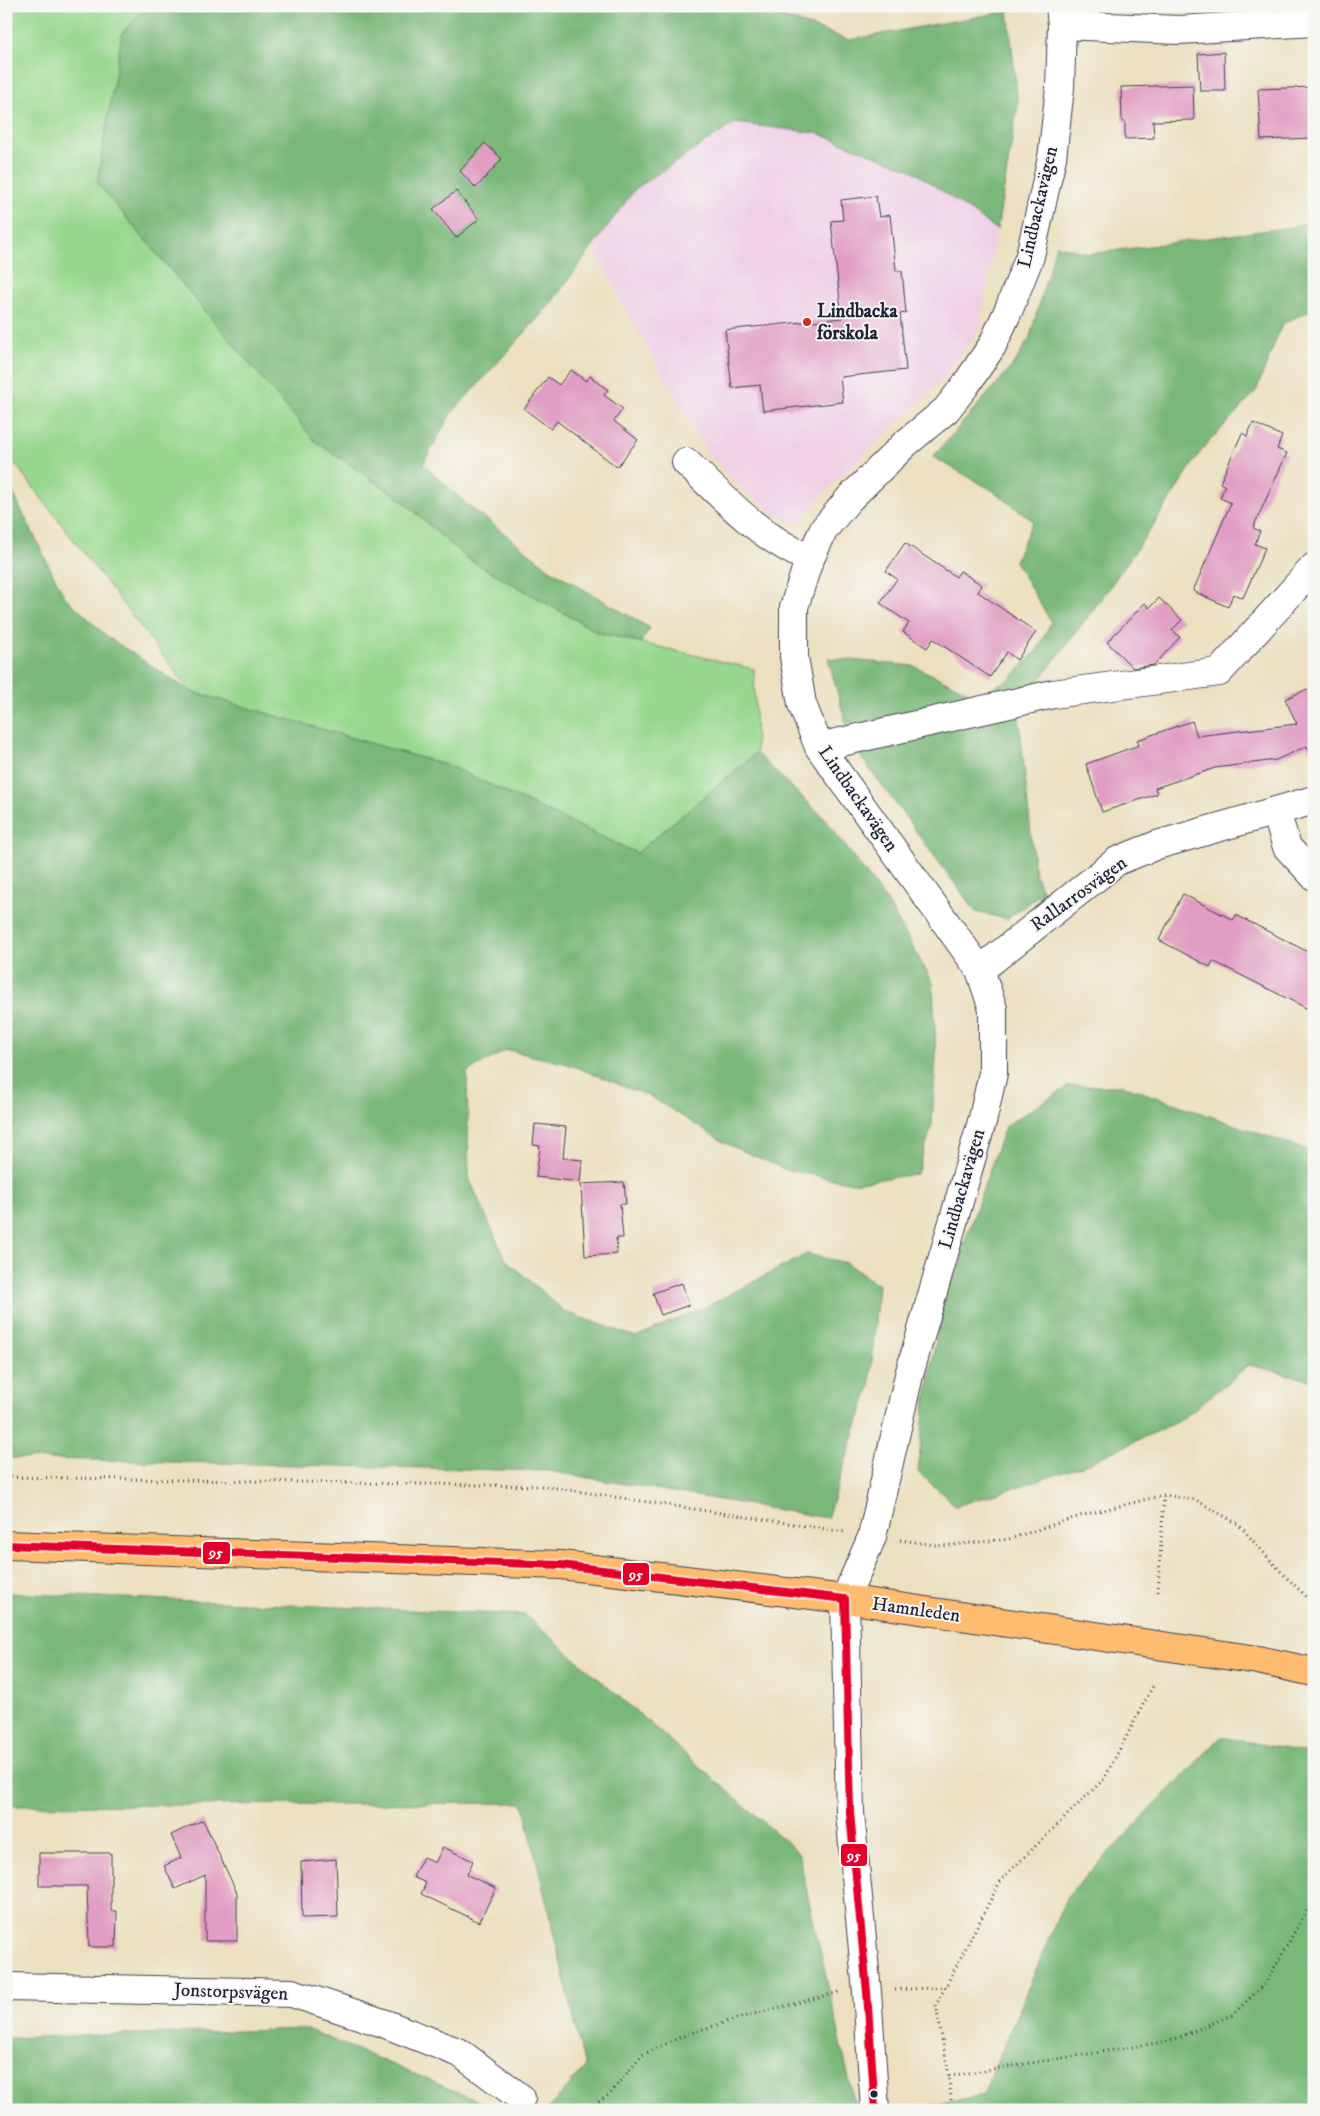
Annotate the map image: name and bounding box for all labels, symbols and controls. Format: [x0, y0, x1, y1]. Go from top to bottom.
street label: Lindbackavägen [1013, 144, 1063, 270]
place label: Lindbacka förskola [816, 300, 899, 345]
marker: Lindbacka förskola [801, 316, 813, 328]
street label: Lindbackavägen [813, 742, 903, 856]
street label: Rallarrosvägen [1026, 851, 1132, 937]
street label: Lindbackavägen [934, 1126, 990, 1252]
line badge: 95 [202, 1541, 231, 1565]
text: 95 [208, 1544, 223, 1562]
line badge: 95 [622, 1562, 650, 1586]
text: 95 [628, 1566, 643, 1584]
street label: Hamnleden [870, 1592, 962, 1628]
line badge: 95 [840, 1843, 868, 1867]
text: 95 [846, 1847, 861, 1865]
street label: Jonstorpsvägen [171, 1978, 289, 2005]
unlabelled marker [869, 2089, 879, 2099]

